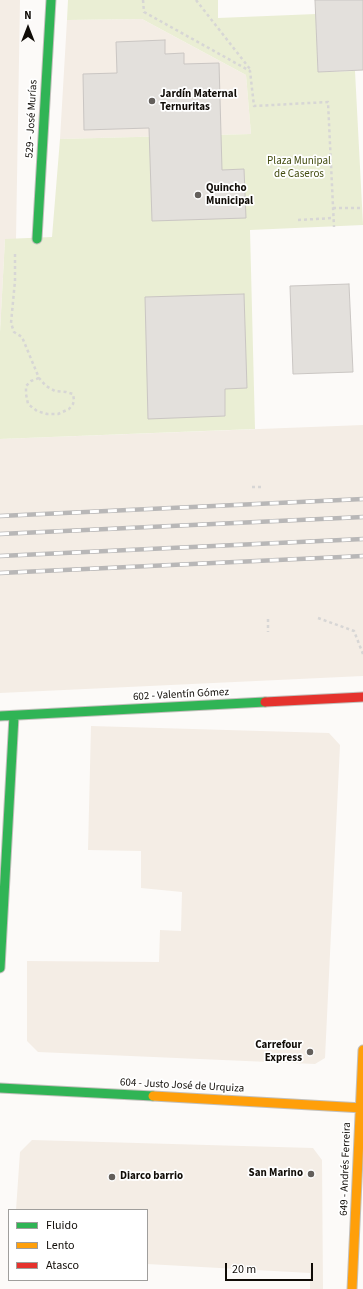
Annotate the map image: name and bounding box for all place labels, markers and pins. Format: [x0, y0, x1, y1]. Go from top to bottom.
place label: Jardín Maternal Ternuritas [160, 88, 237, 114]
marker: Jardín Maternal Ternuritas [147, 96, 157, 106]
place label: Quincho Municipal [206, 182, 253, 208]
marker: Quincho Municipal [193, 190, 203, 200]
place label: Carrefour Express [255, 1039, 302, 1065]
marker: Carrefour Express [305, 1047, 315, 1057]
place label: San Marino [249, 1167, 303, 1181]
marker: San Marino [306, 1169, 316, 1179]
place label: Diarco barrio [120, 1170, 183, 1184]
marker: Diarco barrio [107, 1172, 117, 1182]

